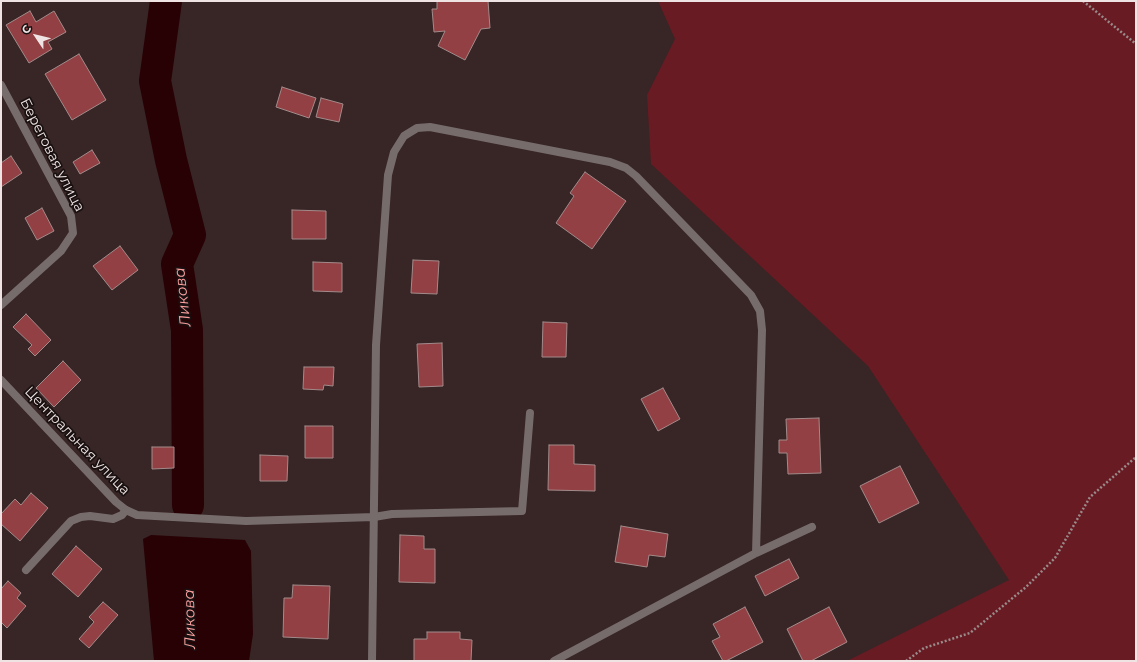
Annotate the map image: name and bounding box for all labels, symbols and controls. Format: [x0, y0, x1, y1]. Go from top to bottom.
north arrow [16, 16, 56, 56]
text: С [18, 22, 34, 36]
street label: Береговая улица [16, 96, 88, 214]
water label: Ликова [171, 266, 195, 328]
street label: Центральная улица [21, 383, 133, 499]
water label: Ликова [180, 589, 200, 649]

